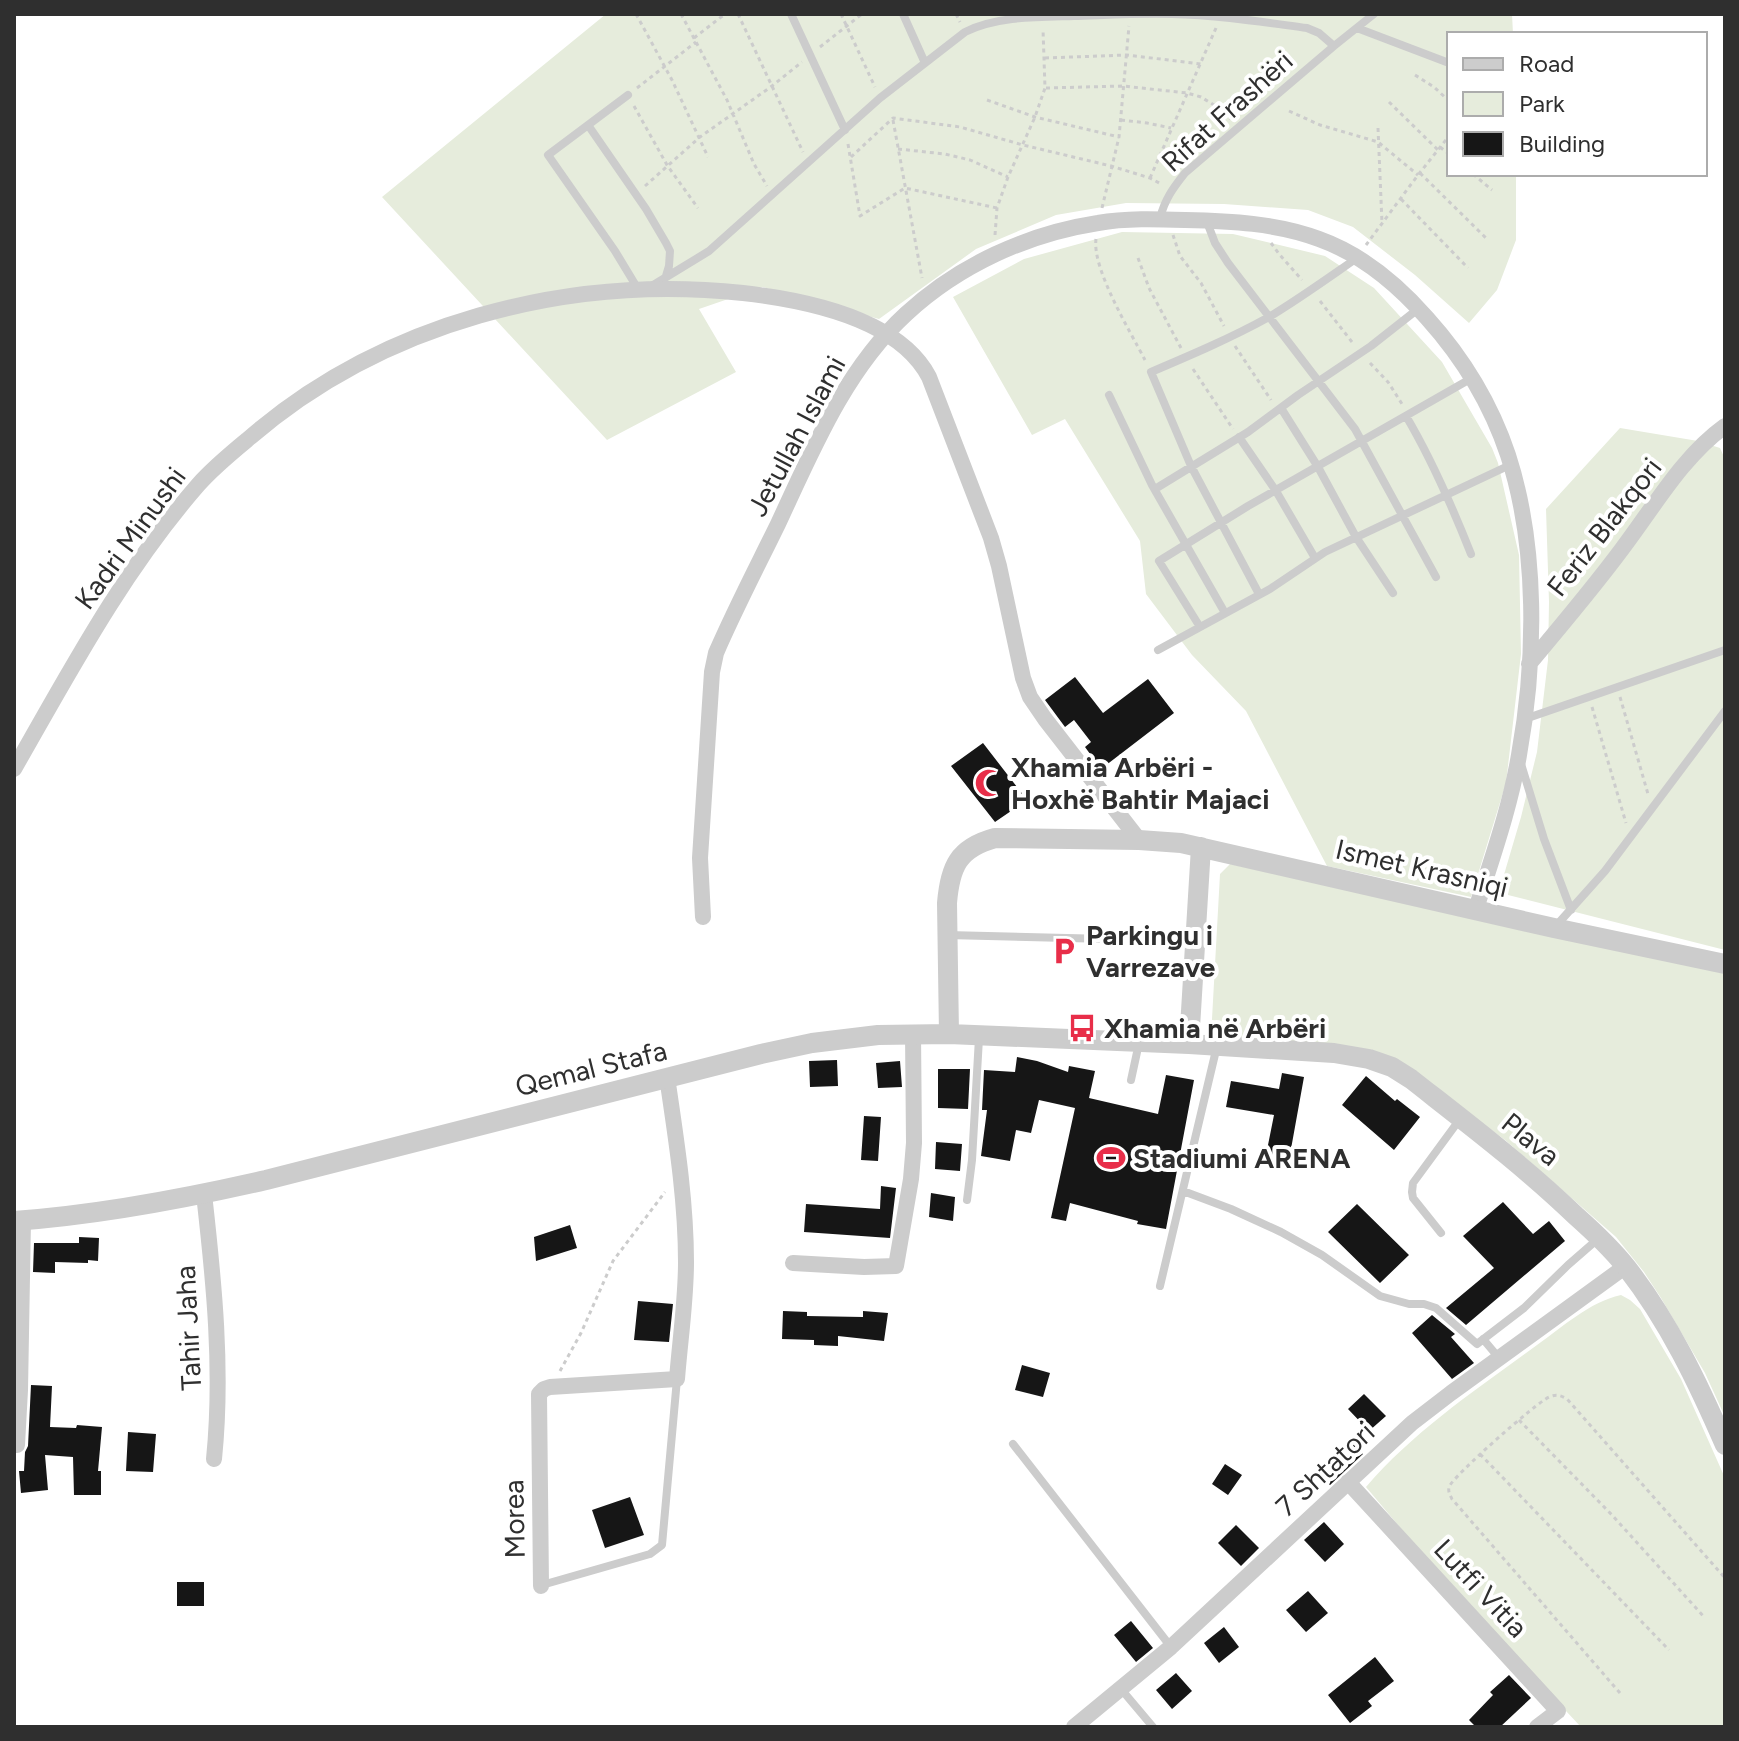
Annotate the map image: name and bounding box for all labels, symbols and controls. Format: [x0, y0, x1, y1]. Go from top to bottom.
legend [1447, 32, 1707, 176]
street label: Rifat Frashëri [1154, 43, 1300, 179]
text: Road [1519, 49, 1574, 78]
text: Park [1519, 89, 1565, 118]
text: Building [1519, 129, 1605, 158]
street label: Jetullah Islami [740, 350, 852, 522]
street label: Feriz Blakqori [1539, 451, 1669, 603]
street label: Kadri Minushi [67, 460, 193, 616]
place label: Xhamia Arbëri - Hoxhë Bahtir Majaci [1011, 750, 1270, 816]
mosque icon: Xhamia Arbëri - Hoxhë Bahtir Majaci [974, 768, 1004, 798]
street label: Ismet Krasniqi [1332, 832, 1512, 904]
place label: Parkingu i Varrezave [1086, 918, 1215, 984]
parking icon: Parkingu i Varrezave [1049, 936, 1079, 966]
place label: Xhamia në Arbëri [1104, 1011, 1326, 1045]
bus stop icon: Xhamia në Arbëri [1067, 1013, 1097, 1043]
street label: Qemal Stafa [512, 1033, 670, 1103]
street label: Plava [1495, 1105, 1567, 1173]
place label: Stadiumi ARENA [1133, 1141, 1350, 1175]
sports icon: Stadiumi ARENA [1096, 1143, 1126, 1173]
street label: Tahir Jaha [168, 1265, 208, 1391]
street label: 7 Shtatori [1269, 1415, 1381, 1523]
street label: Morea [496, 1479, 532, 1559]
street label: Lutfi Vitia [1427, 1532, 1535, 1644]

